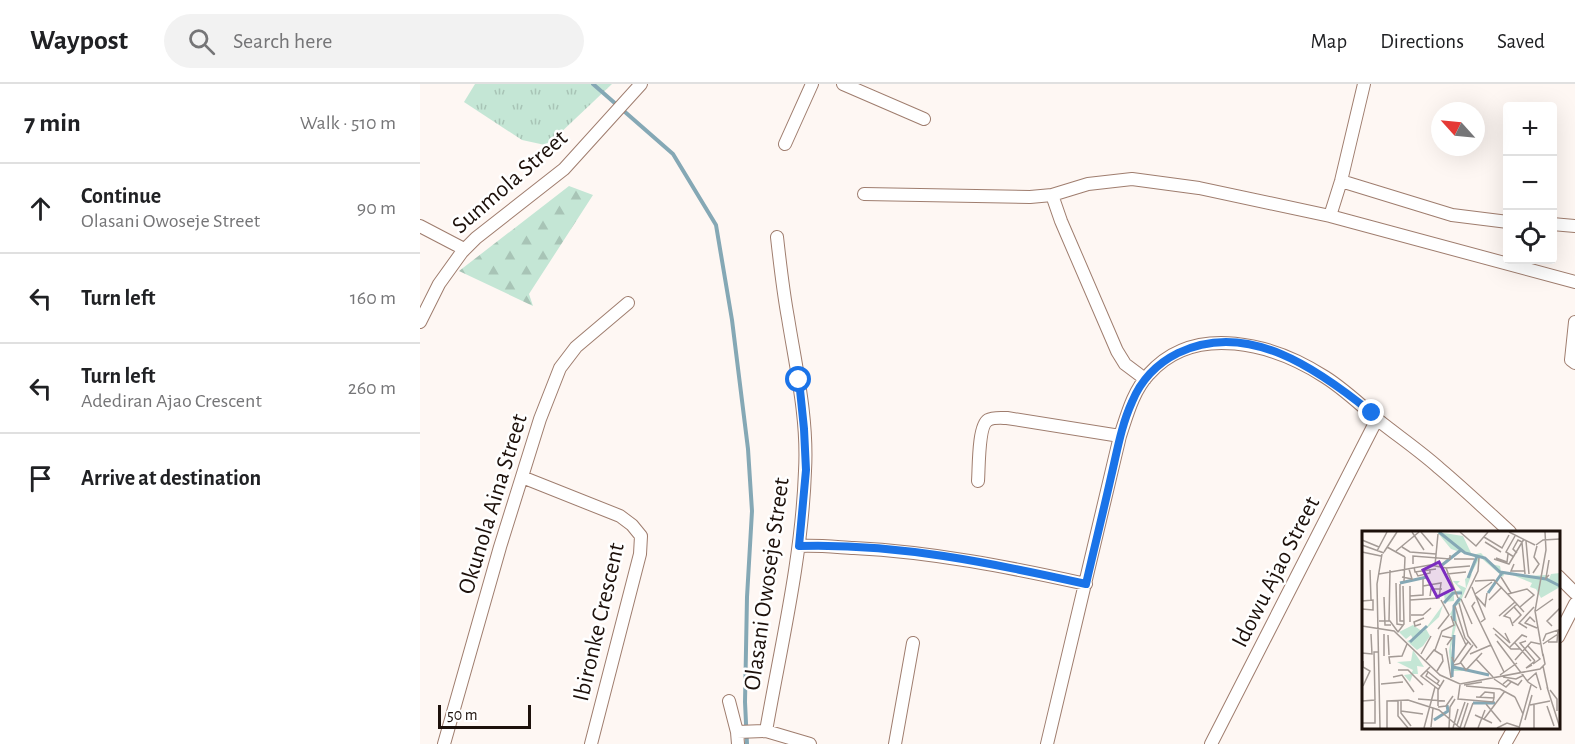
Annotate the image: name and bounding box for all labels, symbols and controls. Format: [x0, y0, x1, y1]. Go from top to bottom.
search box [164, 14, 584, 68]
icon: search [185, 25, 218, 58]
text: Waypost [30, 27, 128, 55]
text: Search here [233, 30, 333, 52]
text: Map [1311, 31, 1347, 52]
text: Directions [1380, 31, 1464, 52]
text: Saved [1497, 31, 1545, 52]
north arrow [1431, 102, 1485, 156]
map controls [1503, 102, 1557, 264]
button: + [1503, 102, 1557, 156]
text: 7 min [24, 110, 81, 136]
text: Walk · 510 m [300, 113, 396, 133]
street label: Sunmola Street [448, 126, 572, 238]
button: − [1503, 156, 1557, 210]
text: Continue [81, 185, 161, 207]
icon: ahead [24, 192, 57, 225]
text: 90 m [357, 198, 396, 218]
button: locate [1503, 210, 1557, 264]
text: Olasani Owoseje Street [81, 211, 260, 231]
icon: left [24, 282, 57, 315]
text: Turn left [81, 287, 155, 309]
text: 160 m [350, 288, 396, 308]
text: Turn left [81, 365, 155, 387]
route start [785, 366, 811, 392]
icon: left [24, 372, 57, 405]
text: 260 m [348, 378, 396, 398]
text: Adediran Ajao Crescent [81, 391, 262, 411]
route end [1358, 399, 1384, 425]
street label: Okunola Aina Street [454, 411, 532, 597]
icon: arrive [24, 462, 57, 495]
text: Arrive at destination [81, 467, 261, 489]
street label: Olasani Owoseje Street [740, 476, 794, 692]
street label: Idowu Ajao Street [1228, 492, 1324, 651]
inset map [1362, 531, 1560, 729]
street label: Ibironke Crescent [569, 540, 629, 704]
scale bar [438, 702, 531, 730]
text: 50 m [447, 707, 478, 723]

